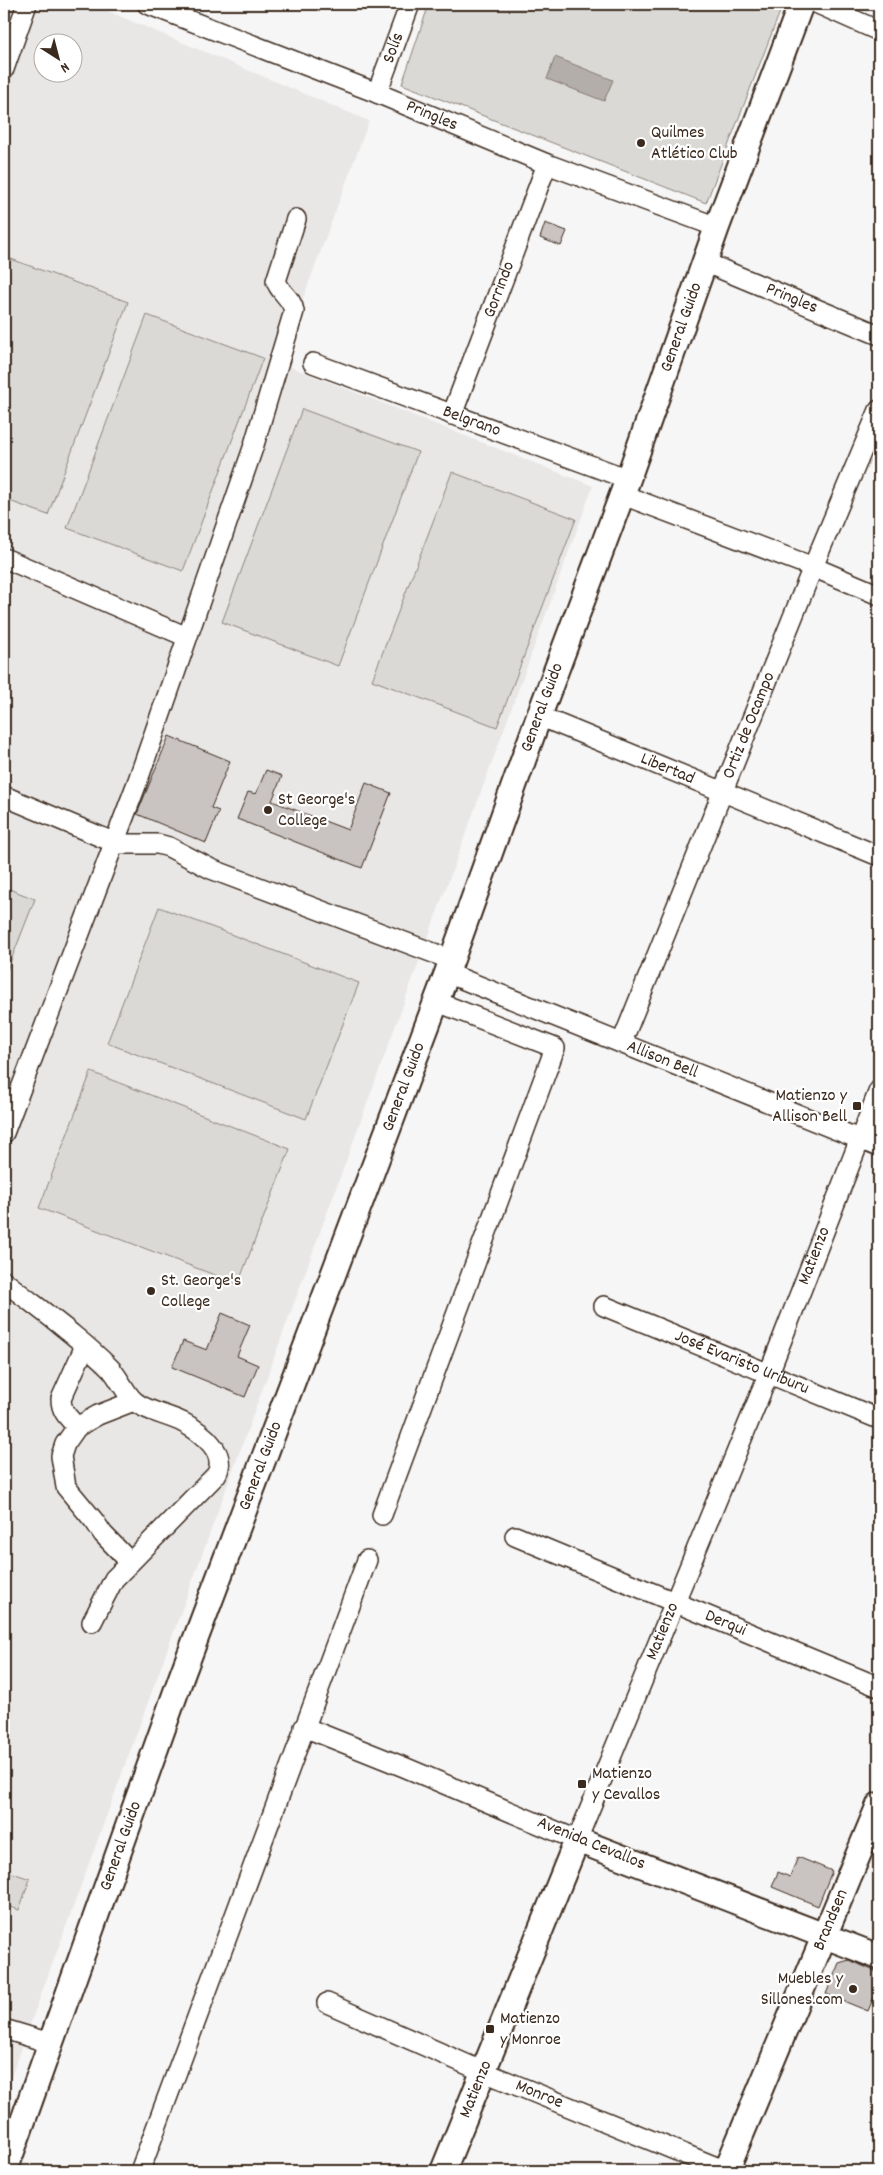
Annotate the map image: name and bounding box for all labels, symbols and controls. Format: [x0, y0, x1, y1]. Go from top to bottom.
street label: Solís [377, 29, 411, 67]
north arrow [32, 32, 82, 82]
text: N [56, 57, 73, 77]
street label: Pringles [402, 94, 462, 138]
place label: Quilmes Atlético Club [651, 121, 738, 167]
marker: Quilmes Atlético Club [635, 137, 647, 149]
street label: Gorrindo [477, 258, 521, 321]
street label: Pringles [762, 277, 821, 321]
street label: General Guido [654, 279, 709, 376]
street label: Belgrano [439, 399, 504, 444]
street label: General Guido [515, 659, 570, 756]
street label: Ortiz de Ocampo [717, 668, 782, 783]
street label: Libertad [637, 747, 698, 791]
place label: St George's College [278, 788, 355, 834]
marker: St George's College [262, 804, 274, 816]
street label: Allison Bell [623, 1034, 702, 1086]
street label: General Guido [376, 1039, 432, 1135]
place label: Matienzo y Allison Bell [772, 1084, 848, 1130]
marker: Matienzo y Allison Bell [851, 1100, 863, 1112]
street label: Matienzo [792, 1223, 837, 1288]
place label: St. George's College [161, 1269, 241, 1315]
marker: St. George's College [145, 1285, 157, 1297]
street label: José Evaristo Uriburu [671, 1324, 813, 1401]
street label: General Guido [233, 1418, 289, 1514]
street label: Matienzo [640, 1599, 686, 1664]
street label: Derqui [701, 1604, 750, 1643]
place label: Matienzo y Cevallos [592, 1762, 660, 1808]
marker: Matienzo y Cevallos [576, 1778, 588, 1790]
street label: General Guido [93, 1798, 148, 1894]
street label: Avenida Cevallos [533, 1811, 649, 1877]
street label: Brandsen [807, 1886, 855, 1955]
place label: Muebles y Sillones.com [761, 1967, 844, 2013]
marker: Muebles y Sillones.com [847, 1983, 859, 1995]
place label: Matienzo y Monroe [500, 2007, 561, 2053]
marker: Matienzo y Monroe [484, 2023, 496, 2035]
street label: Matienzo [453, 2057, 499, 2122]
street label: Monroe [511, 2074, 567, 2116]

